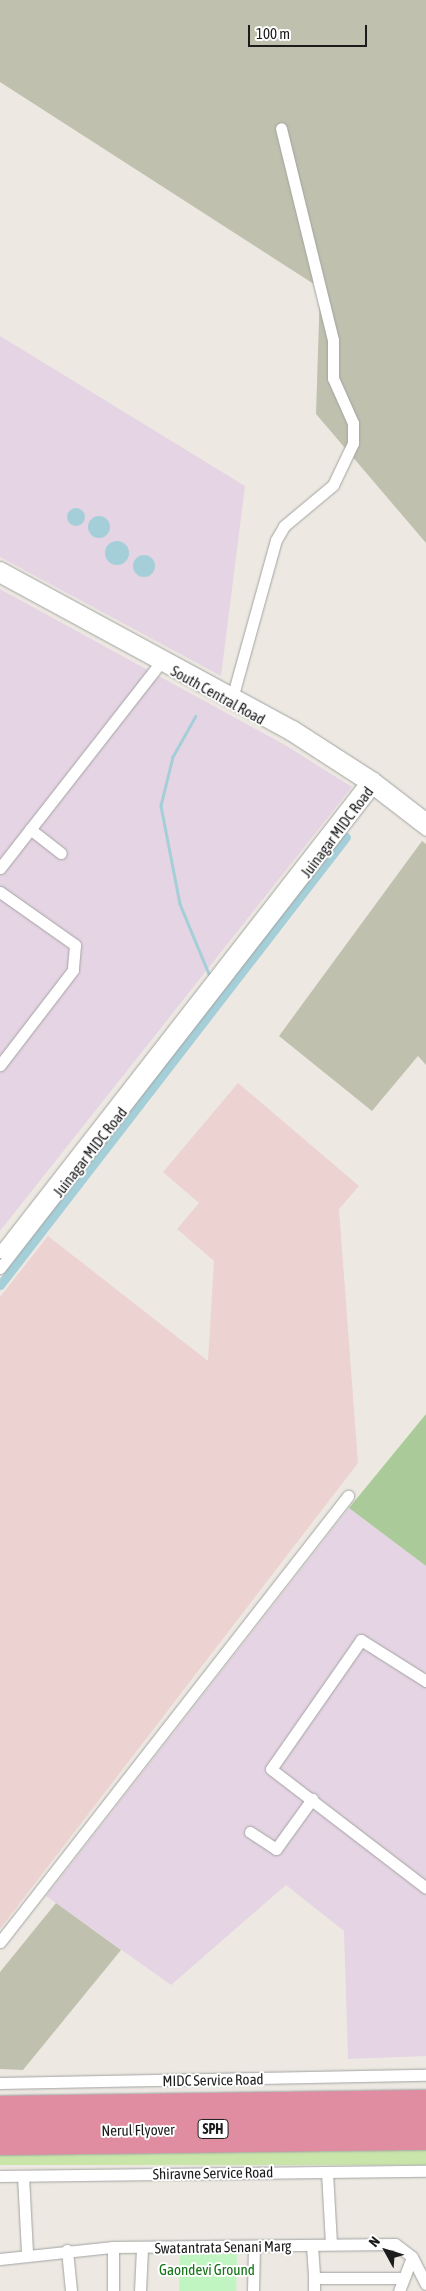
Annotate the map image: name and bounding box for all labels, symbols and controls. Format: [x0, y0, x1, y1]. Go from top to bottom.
scale bar [251, 15, 370, 47]
text: 100 m [256, 25, 290, 42]
street label: South Central Road [168, 662, 268, 728]
street label: Juinagar MIDC Road [297, 783, 377, 881]
street label: Juinagar MIDC Road [49, 1103, 131, 1201]
street label: MIDC Service Road [162, 2070, 264, 2090]
road number: SPH [197, 2118, 229, 2140]
street label: Nerul Flyover [101, 2120, 175, 2140]
street label: Shiravne Service Road [153, 2163, 273, 2183]
north arrow [361, 2226, 411, 2276]
text: N [366, 2233, 383, 2250]
street label: Swatantrata Senani Marg [154, 2237, 292, 2257]
park label: Gaondevi Ground [159, 2261, 255, 2279]

